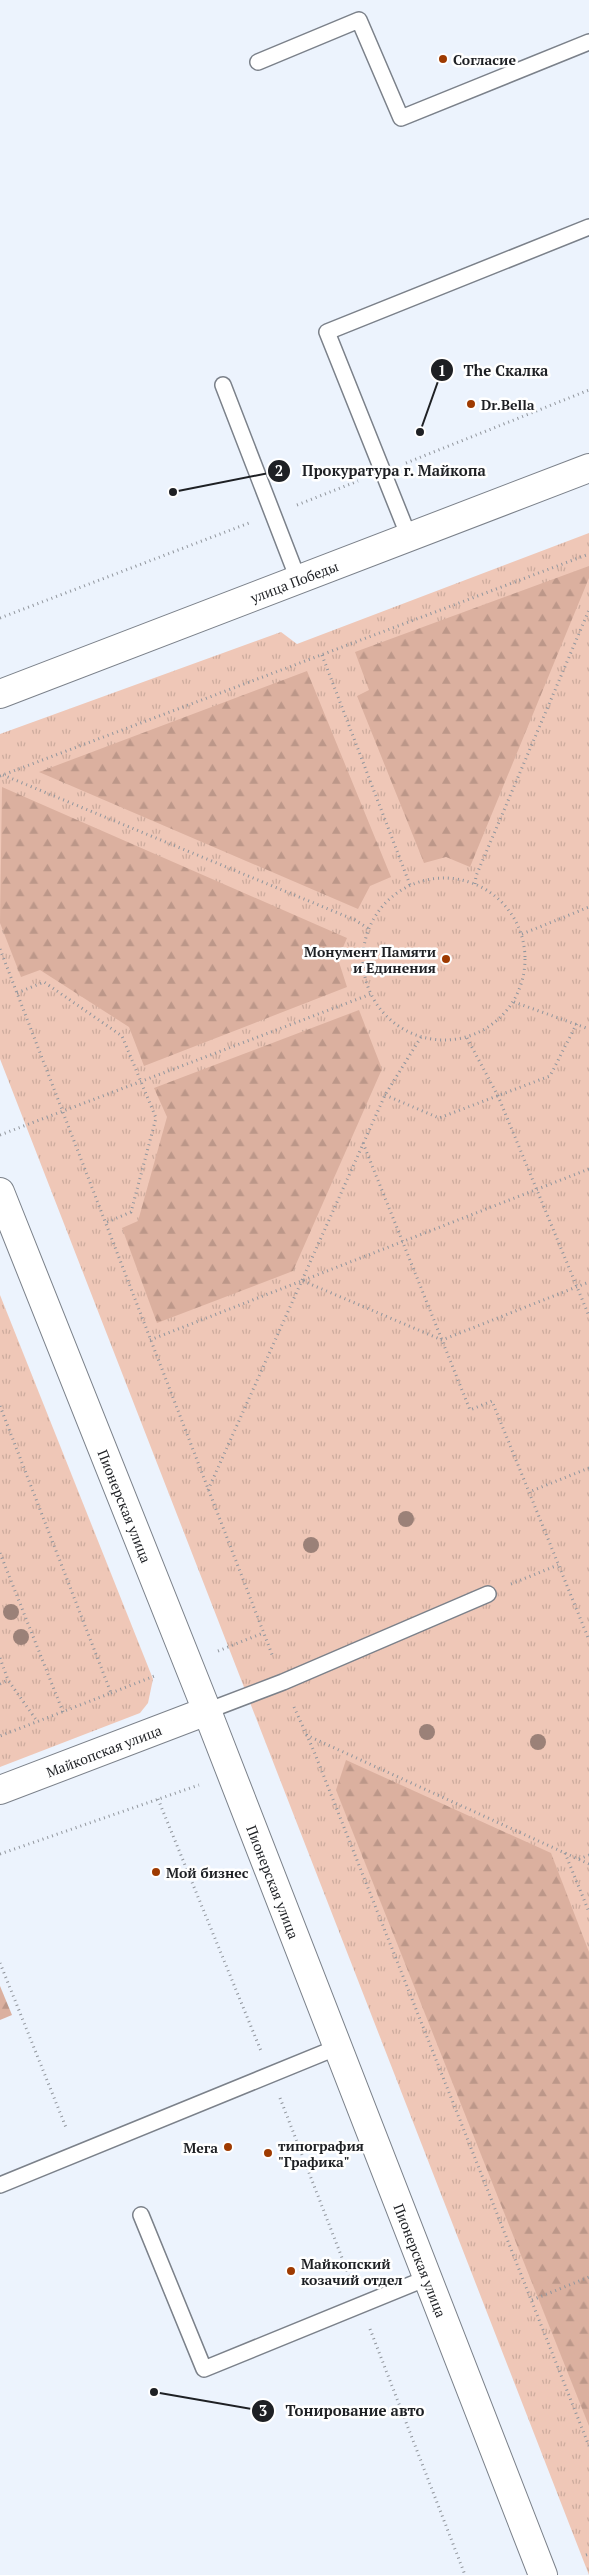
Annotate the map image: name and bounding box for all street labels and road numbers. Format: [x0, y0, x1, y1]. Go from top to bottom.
street label: улица Победы [246, 556, 341, 607]
street label: Пионерская улица [94, 1446, 156, 1565]
street label: Майкопская улица [43, 1720, 164, 1781]
street label: Пионерская улица [243, 1822, 304, 1941]
street label: Пионерская улица [390, 2201, 451, 2320]

